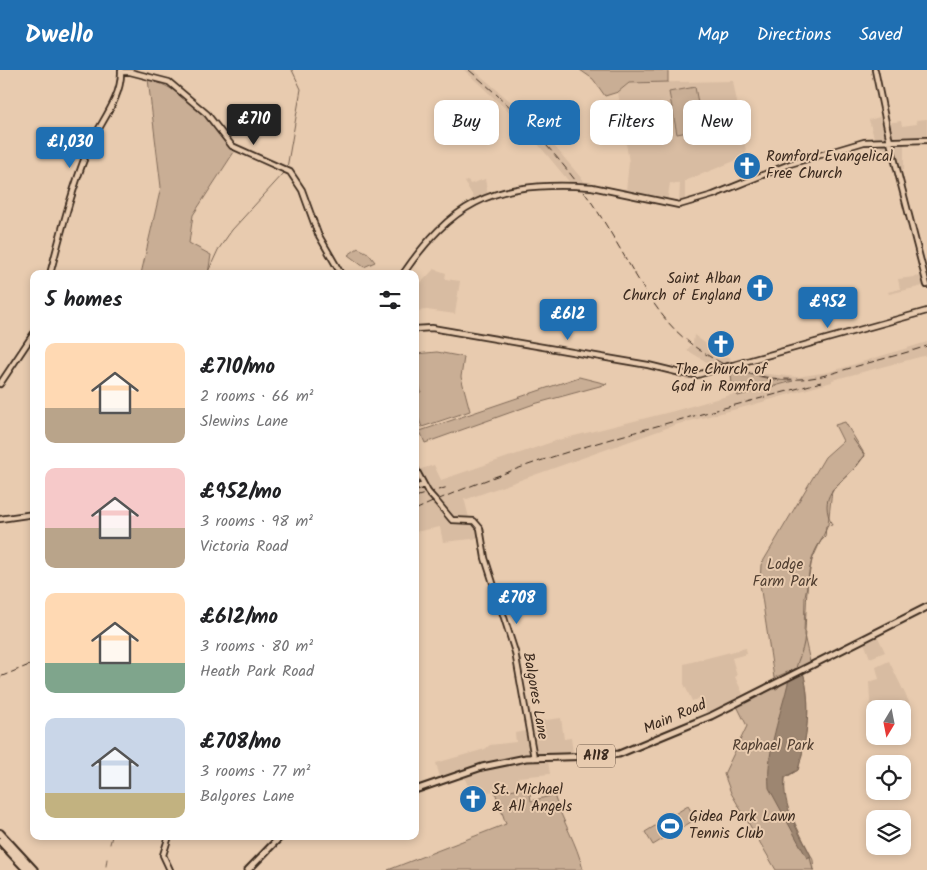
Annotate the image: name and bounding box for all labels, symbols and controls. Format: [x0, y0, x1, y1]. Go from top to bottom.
text: Dwello [25, 16, 93, 55]
text: Map [697, 21, 729, 50]
text: Directions [757, 21, 831, 50]
text: Saved [859, 21, 902, 50]
chip: Buy [434, 100, 499, 145]
chip: Rent [509, 100, 580, 145]
chip: Filters [590, 100, 673, 145]
chip: New [683, 100, 751, 145]
pin: £710 [224, 104, 284, 146]
text: £710 [238, 107, 270, 132]
pin: £1,030 [29, 126, 111, 169]
text: £1,030 [47, 130, 93, 155]
place label: Romford Evangelical Free Church [766, 145, 893, 186]
church icon: Romford Evangelical Free Church [732, 151, 762, 181]
place label: Saint Alban Church of England [623, 267, 742, 308]
church icon: Saint Alban Church of England [745, 273, 775, 303]
text: 5 homes [45, 284, 122, 317]
icon: filters [376, 286, 404, 314]
pin: £952 [798, 286, 858, 329]
text: £952 [809, 290, 847, 315]
pin: £612 [538, 298, 598, 341]
text: £612 [551, 302, 585, 327]
church icon: The Church of God in Romford [706, 329, 736, 359]
text: £710/mo [200, 351, 275, 384]
place label: The Church of God in Romford [671, 358, 771, 399]
icon: home [85, 363, 145, 423]
text: 2 rooms · 66 m² [200, 384, 314, 409]
text: Slewins Lane [200, 409, 288, 434]
text: £952/mo [200, 476, 282, 509]
icon: home [85, 488, 145, 548]
text: 3 rooms · 98 m² [200, 509, 313, 534]
text: Victoria Road [200, 534, 288, 559]
park label: Lodge Farm Park [753, 553, 818, 594]
pin: £708 [487, 582, 547, 625]
text: £708 [499, 586, 535, 611]
text: £612/mo [200, 601, 278, 634]
icon: home [85, 613, 145, 673]
text: 3 rooms · 80 m² [200, 634, 313, 659]
street label: Balgores Lane [516, 650, 555, 742]
text: Heath Park Road [200, 659, 314, 684]
street label: Main Road [640, 693, 711, 741]
north arrow [866, 700, 911, 745]
map controls [866, 700, 911, 855]
text: £708/mo [200, 726, 281, 759]
park label: Raphael Park [732, 734, 815, 758]
icon: home [85, 738, 145, 798]
road number: A118 [577, 744, 615, 768]
button: locate [866, 755, 911, 800]
text: 3 rooms · 77 m² [200, 759, 310, 784]
place label: St. Michael & All Angels [492, 778, 573, 819]
text: Balgores Lane [200, 784, 294, 809]
church icon: St. Michael & All Angels [458, 784, 488, 814]
place label: Gidea Park Lawn Tennis Club [689, 805, 796, 846]
button: layers [866, 810, 911, 855]
sports icon: Gidea Park Lawn Tennis Club [655, 811, 685, 841]

